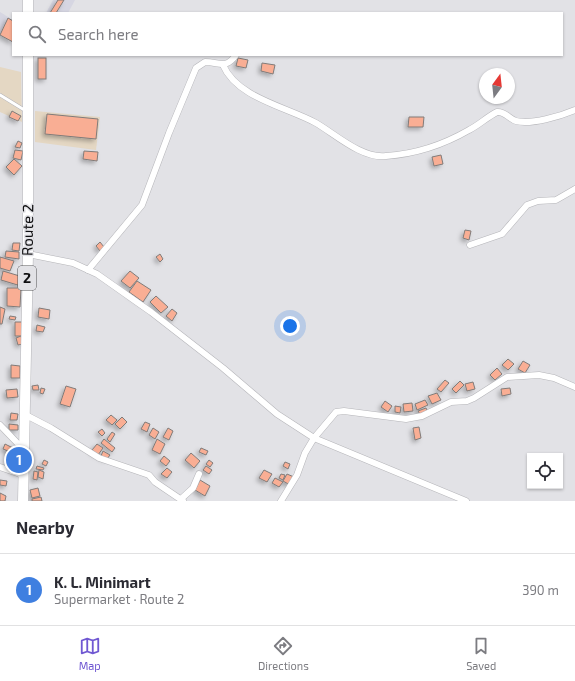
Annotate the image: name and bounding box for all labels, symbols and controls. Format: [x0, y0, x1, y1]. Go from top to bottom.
search box [12, 12, 563, 56]
icon: search [26, 23, 48, 45]
text: Search here [58, 25, 139, 43]
north arrow [479, 68, 515, 104]
street label: Route 2 [18, 204, 36, 256]
road number: 2 [18, 266, 36, 290]
your location [280, 316, 300, 336]
pin: 1 [6, 445, 32, 475]
map controls [527, 453, 563, 489]
button: locate [527, 453, 563, 489]
text: Nearby [16, 517, 74, 537]
text: K. L. Minimart [54, 573, 151, 591]
text: 1 [26, 582, 32, 598]
text: 390 m [522, 582, 559, 598]
text: Supermarket · Route 2 [54, 591, 184, 607]
tab: Map [79, 635, 101, 672]
tab: Directions [258, 635, 309, 672]
tab: Saved [466, 635, 496, 672]

